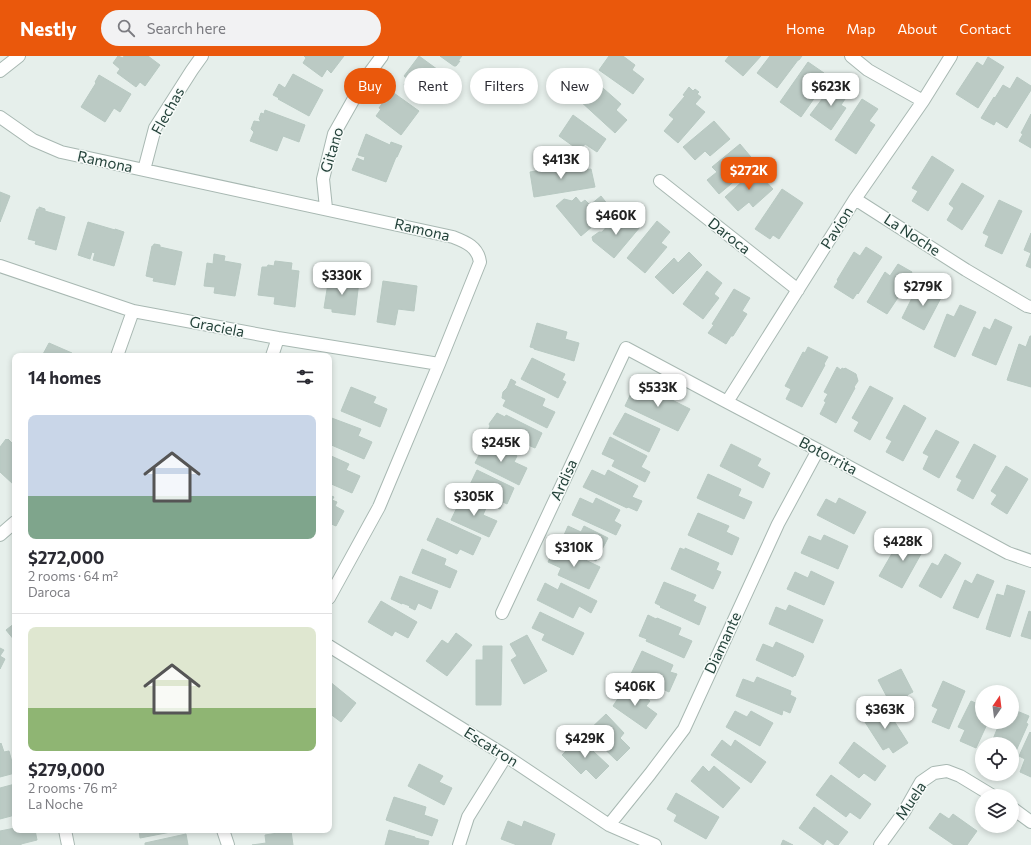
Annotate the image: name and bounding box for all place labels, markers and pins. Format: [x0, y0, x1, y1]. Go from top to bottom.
pin: $623K [803, 73, 859, 107]
pin: $413K [533, 146, 589, 180]
pin: $272K [721, 157, 777, 191]
pin: $460K [588, 202, 644, 236]
pin: $330K [314, 262, 370, 296]
pin: $279K [895, 273, 951, 307]
pin: $533K [630, 374, 686, 408]
pin: $245K [473, 429, 529, 463]
pin: $305K [446, 483, 502, 517]
pin: $428K [875, 528, 931, 562]
pin: $310K [546, 534, 602, 568]
pin: $406K [607, 673, 663, 707]
pin: $363K [857, 696, 913, 730]
pin: $429K [557, 725, 613, 759]

